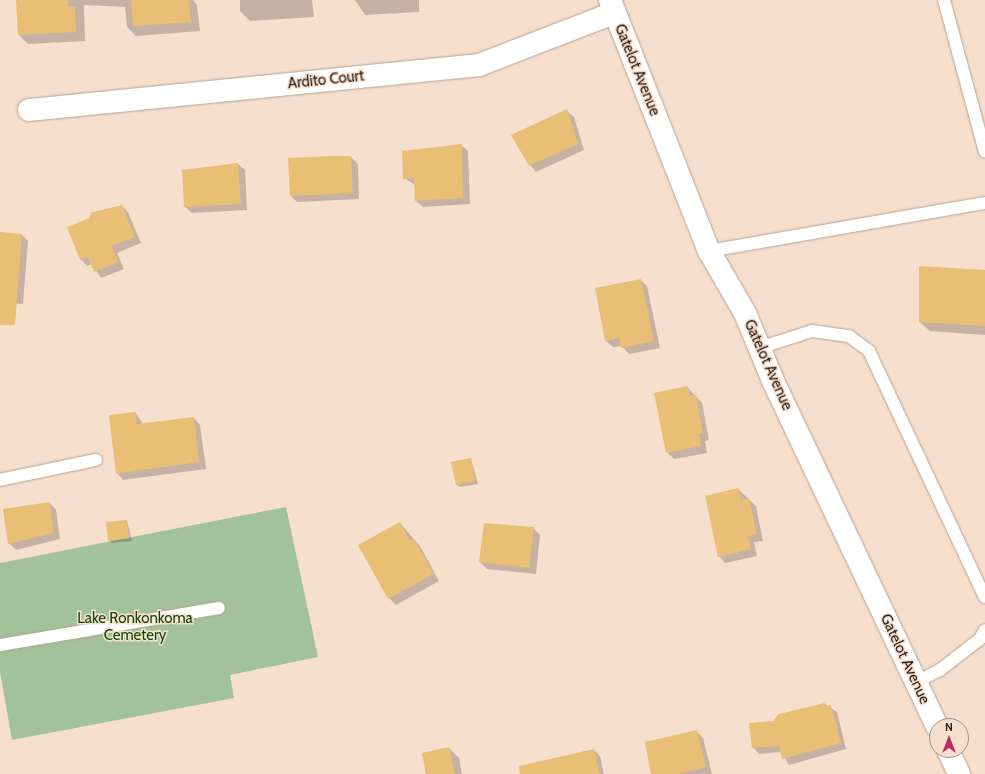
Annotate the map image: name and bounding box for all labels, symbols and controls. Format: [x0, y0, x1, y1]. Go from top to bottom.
street label: Gatelot Avenue [610, 21, 664, 119]
street label: Ardito Court [287, 67, 365, 93]
street label: Gatelot Avenue [740, 317, 796, 413]
park label: Lake Ronkonkoma Cemetery [77, 609, 193, 644]
street label: Gatelot Avenue [876, 611, 934, 707]
north arrow [929, 718, 969, 758]
text: N [945, 720, 953, 734]

